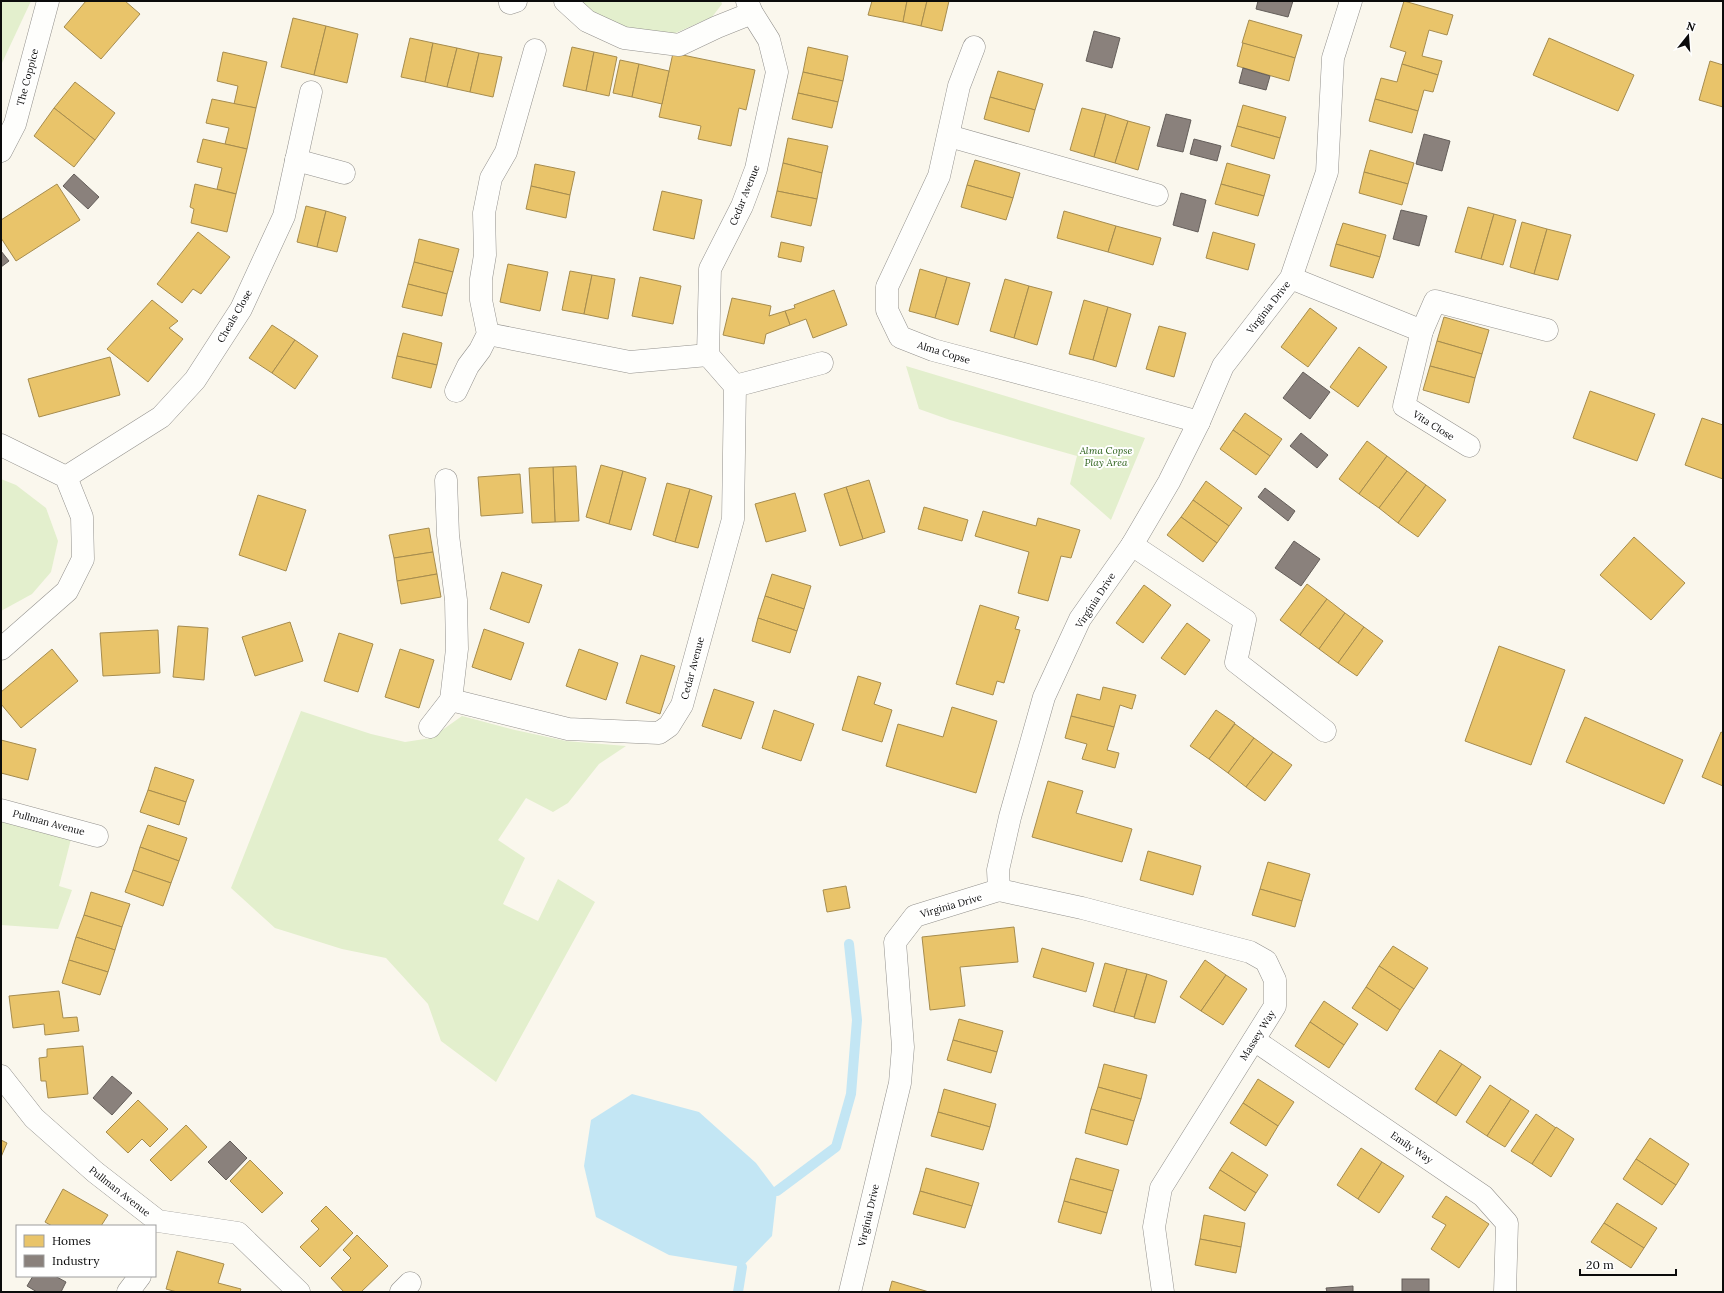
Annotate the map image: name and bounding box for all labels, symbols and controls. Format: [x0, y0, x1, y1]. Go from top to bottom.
north arrow [1668, 16, 1708, 56]
text: N [1685, 18, 1698, 35]
street label: The Coppice [14, 47, 42, 107]
street label: Cedar Avenue [726, 162, 763, 227]
street label: Virginia Drive [1243, 278, 1293, 337]
street label: Cheals Close [214, 287, 255, 345]
street label: Alma Copse [915, 338, 972, 367]
street label: Vita Close [1410, 407, 1457, 444]
park label: Alma Copse Play Area [1079, 444, 1133, 469]
street label: Virginia Drive [1072, 570, 1119, 631]
street label: Cedar Avenue [678, 635, 707, 701]
street label: Pullman Avenue [11, 807, 87, 839]
street label: Virginia Drive [918, 890, 984, 921]
street label: Massey Way [1237, 1007, 1278, 1063]
street label: Emily Way [1388, 1128, 1436, 1167]
street label: Pullman Avenue [86, 1163, 153, 1220]
street label: Virginia Drive [855, 1182, 882, 1249]
legend [16, 1225, 156, 1277]
text: Homes [52, 1233, 91, 1248]
scale bar [1580, 1251, 1676, 1277]
text: Industry [52, 1253, 100, 1268]
text: 20 m [1586, 1257, 1614, 1272]

